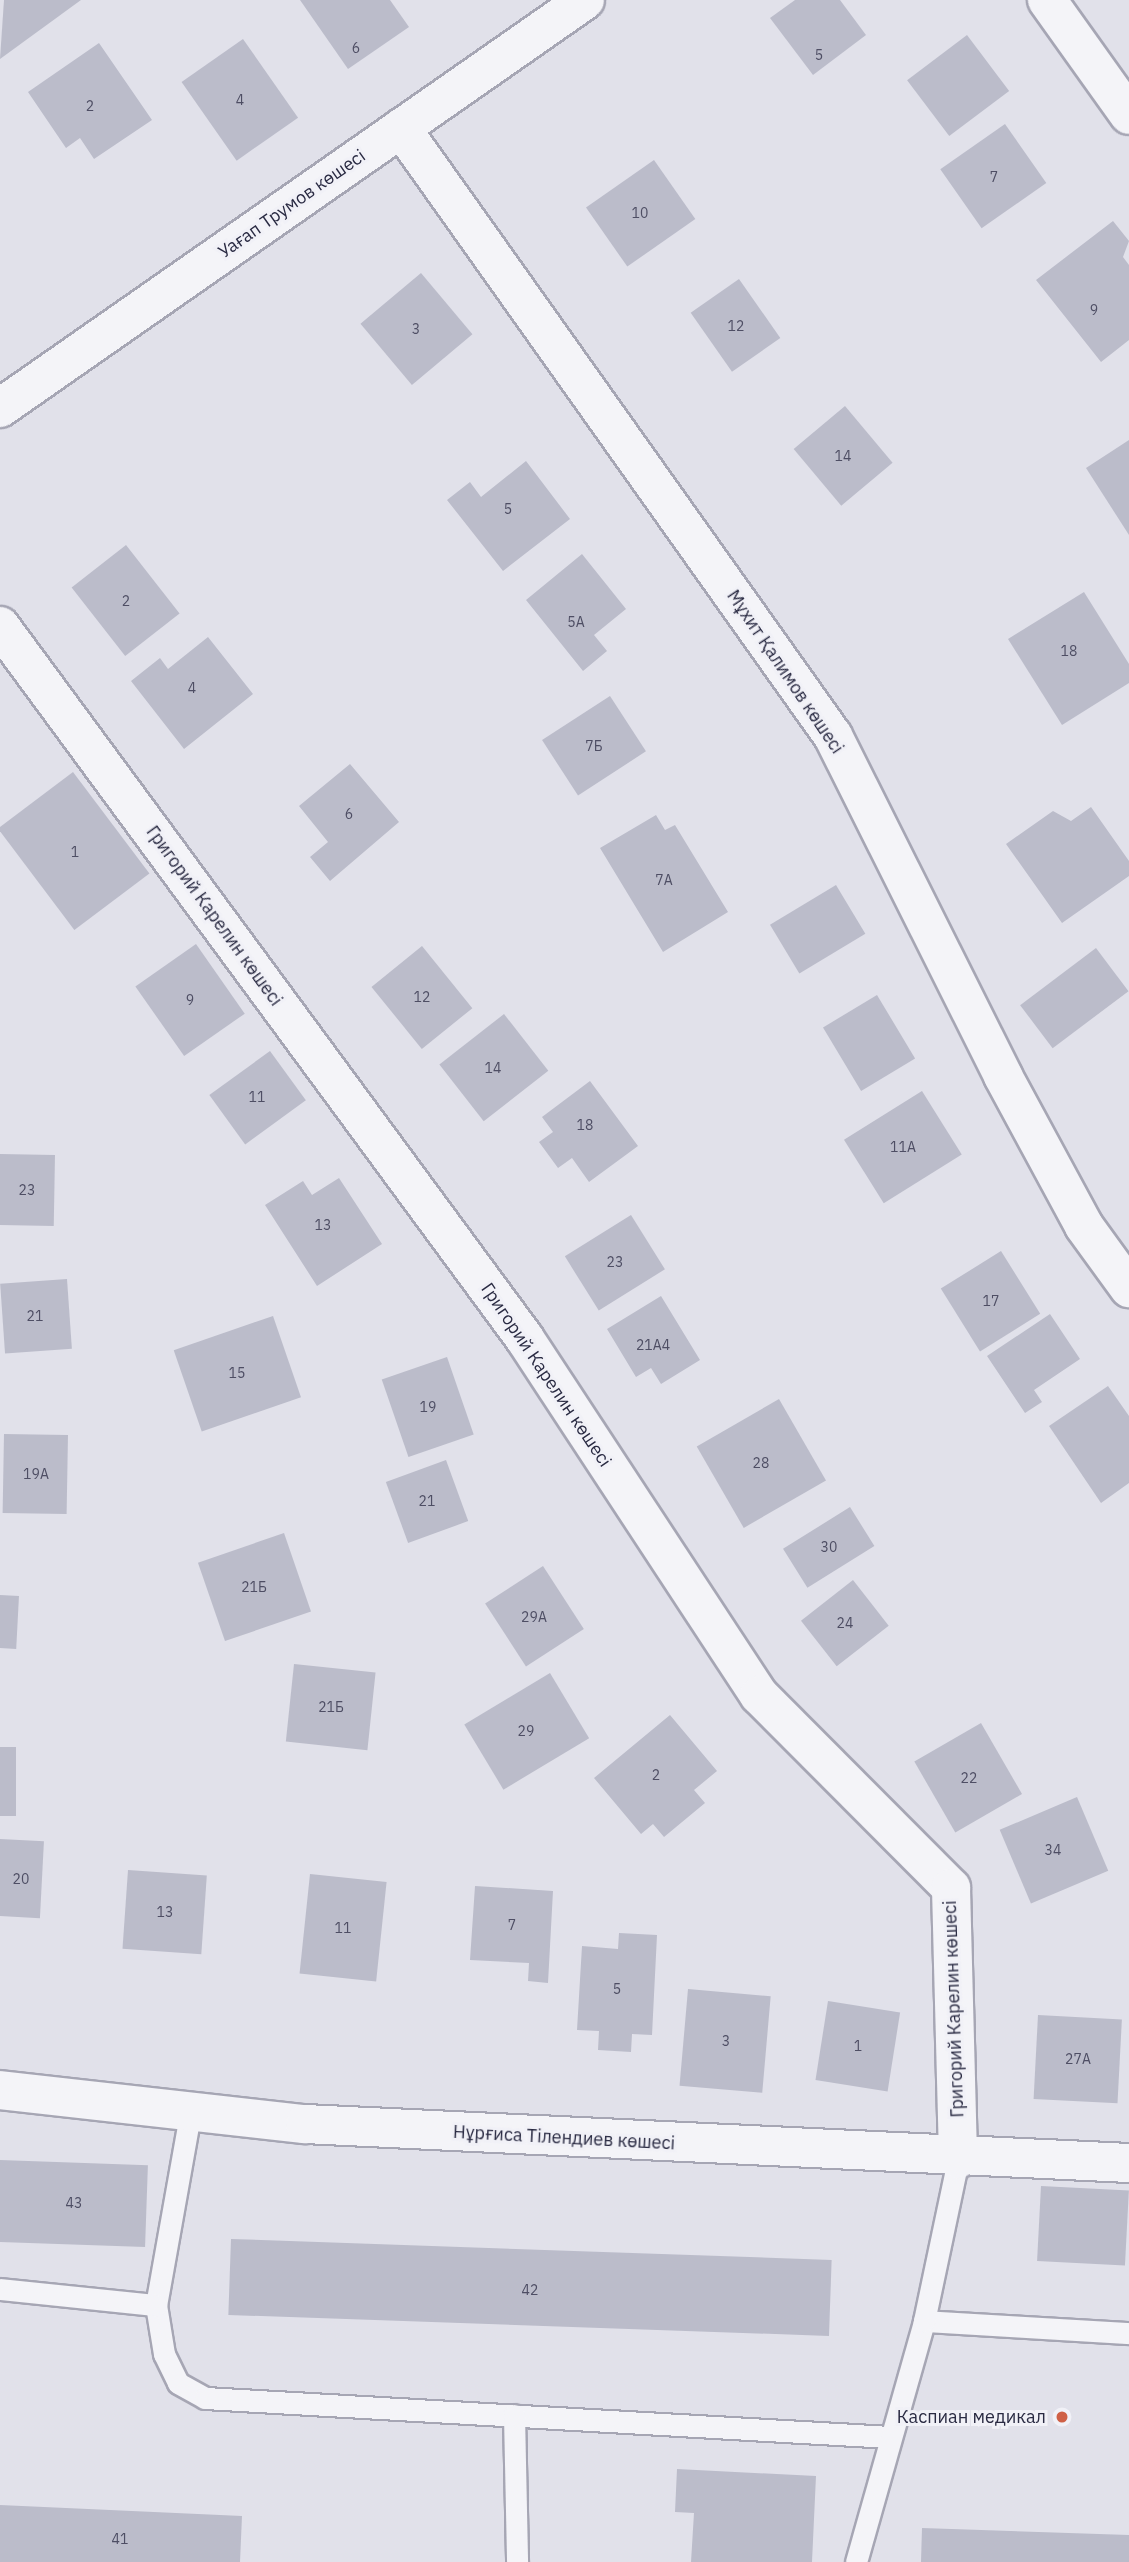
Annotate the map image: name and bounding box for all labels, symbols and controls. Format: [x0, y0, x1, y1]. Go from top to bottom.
house number: 6 [352, 40, 360, 56]
house number: 5 [815, 47, 823, 63]
house number: 4 [236, 92, 244, 108]
house number: 2 [86, 98, 94, 114]
street label: Уағап Трумов көшесі [214, 145, 370, 263]
house number: 7 [990, 169, 998, 185]
house number: 10 [632, 205, 648, 221]
house number: 9 [1090, 302, 1098, 318]
house number: 12 [728, 318, 744, 334]
house number: 3 [412, 321, 420, 337]
house number: 14 [835, 448, 851, 464]
house number: 5 [504, 501, 512, 517]
street label: Мұхит Қалимов көшесі [722, 586, 848, 758]
house number: 2 [122, 593, 130, 609]
house number: 5А [567, 614, 585, 630]
house number: 18 [1061, 643, 1077, 659]
house number: 4 [188, 680, 196, 696]
house number: 7Б [585, 738, 603, 754]
house number: 6 [345, 806, 353, 822]
street label: Григорий Карелин көшесі [141, 822, 287, 1010]
house number: 1 [71, 844, 79, 860]
house number: 7А [655, 872, 673, 888]
house number: 12 [414, 989, 430, 1005]
house number: 9 [186, 992, 194, 1008]
house number: 14 [485, 1060, 501, 1076]
house number: 11 [249, 1089, 265, 1105]
house number: 18 [577, 1117, 593, 1133]
house number: 11А [890, 1139, 916, 1155]
house number: 23 [19, 1182, 35, 1198]
house number: 13 [315, 1217, 331, 1233]
house number: 23 [607, 1254, 623, 1270]
street label: Григорий Карелин көшесі [476, 1279, 616, 1471]
house number: 17 [983, 1293, 999, 1309]
house number: 21 [27, 1308, 43, 1324]
house number: 21А4 [636, 1337, 670, 1353]
house number: 15 [229, 1365, 245, 1381]
house number: 19 [420, 1399, 436, 1415]
house number: 28 [753, 1455, 769, 1471]
house number: 19А [23, 1466, 49, 1482]
house number: 21 [419, 1493, 435, 1509]
house number: 30 [821, 1539, 837, 1555]
house number: 21Б [241, 1579, 267, 1595]
house number: 29А [521, 1609, 547, 1625]
house number: 24 [837, 1615, 853, 1631]
house number: 21Б [318, 1699, 344, 1715]
house number: 29 [518, 1723, 534, 1739]
house number: 2 [652, 1767, 660, 1783]
house number: 22 [961, 1770, 977, 1786]
house number: 34 [1045, 1842, 1061, 1858]
house number: 20 [13, 1871, 29, 1887]
street label: Григорий Карелин көшесі [939, 1900, 969, 2118]
house number: 13 [157, 1904, 173, 1920]
house number: 7 [508, 1917, 516, 1933]
house number: 11 [335, 1920, 351, 1936]
house number: 5 [613, 1981, 621, 1997]
house number: 3 [722, 2033, 730, 2049]
house number: 1 [854, 2038, 862, 2054]
house number: 27А [1065, 2051, 1091, 2067]
street label: Нұрғиса Тілендиев көшесі [452, 2121, 676, 2155]
house number: 43 [66, 2195, 82, 2211]
house number: 42 [522, 2282, 538, 2298]
place label: Каспиан медикал [897, 2406, 1046, 2428]
marker: Каспиан медикал [1052, 2407, 1072, 2427]
house number: 41 [112, 2531, 128, 2547]

